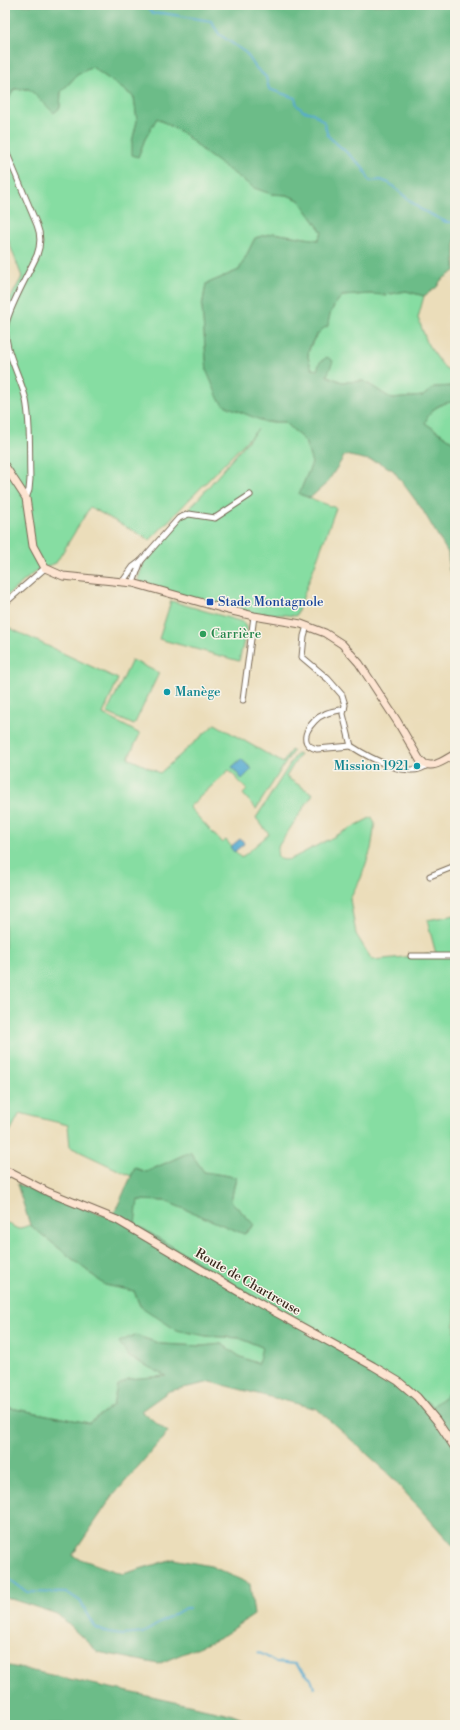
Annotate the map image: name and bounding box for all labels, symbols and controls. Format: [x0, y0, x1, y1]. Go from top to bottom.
place label: Stade Montagnole [218, 594, 324, 610]
marker: Stade Montagnole [205, 597, 215, 607]
place label: Carrière [211, 626, 262, 642]
marker: Carrière [198, 629, 208, 639]
place label: Manège [175, 684, 221, 700]
marker: Manège [162, 687, 172, 697]
place label: Mission 1921 [334, 758, 409, 774]
marker: Mission 1921 [412, 761, 422, 771]
street label: Route de Chartreuse [192, 1245, 304, 1319]

